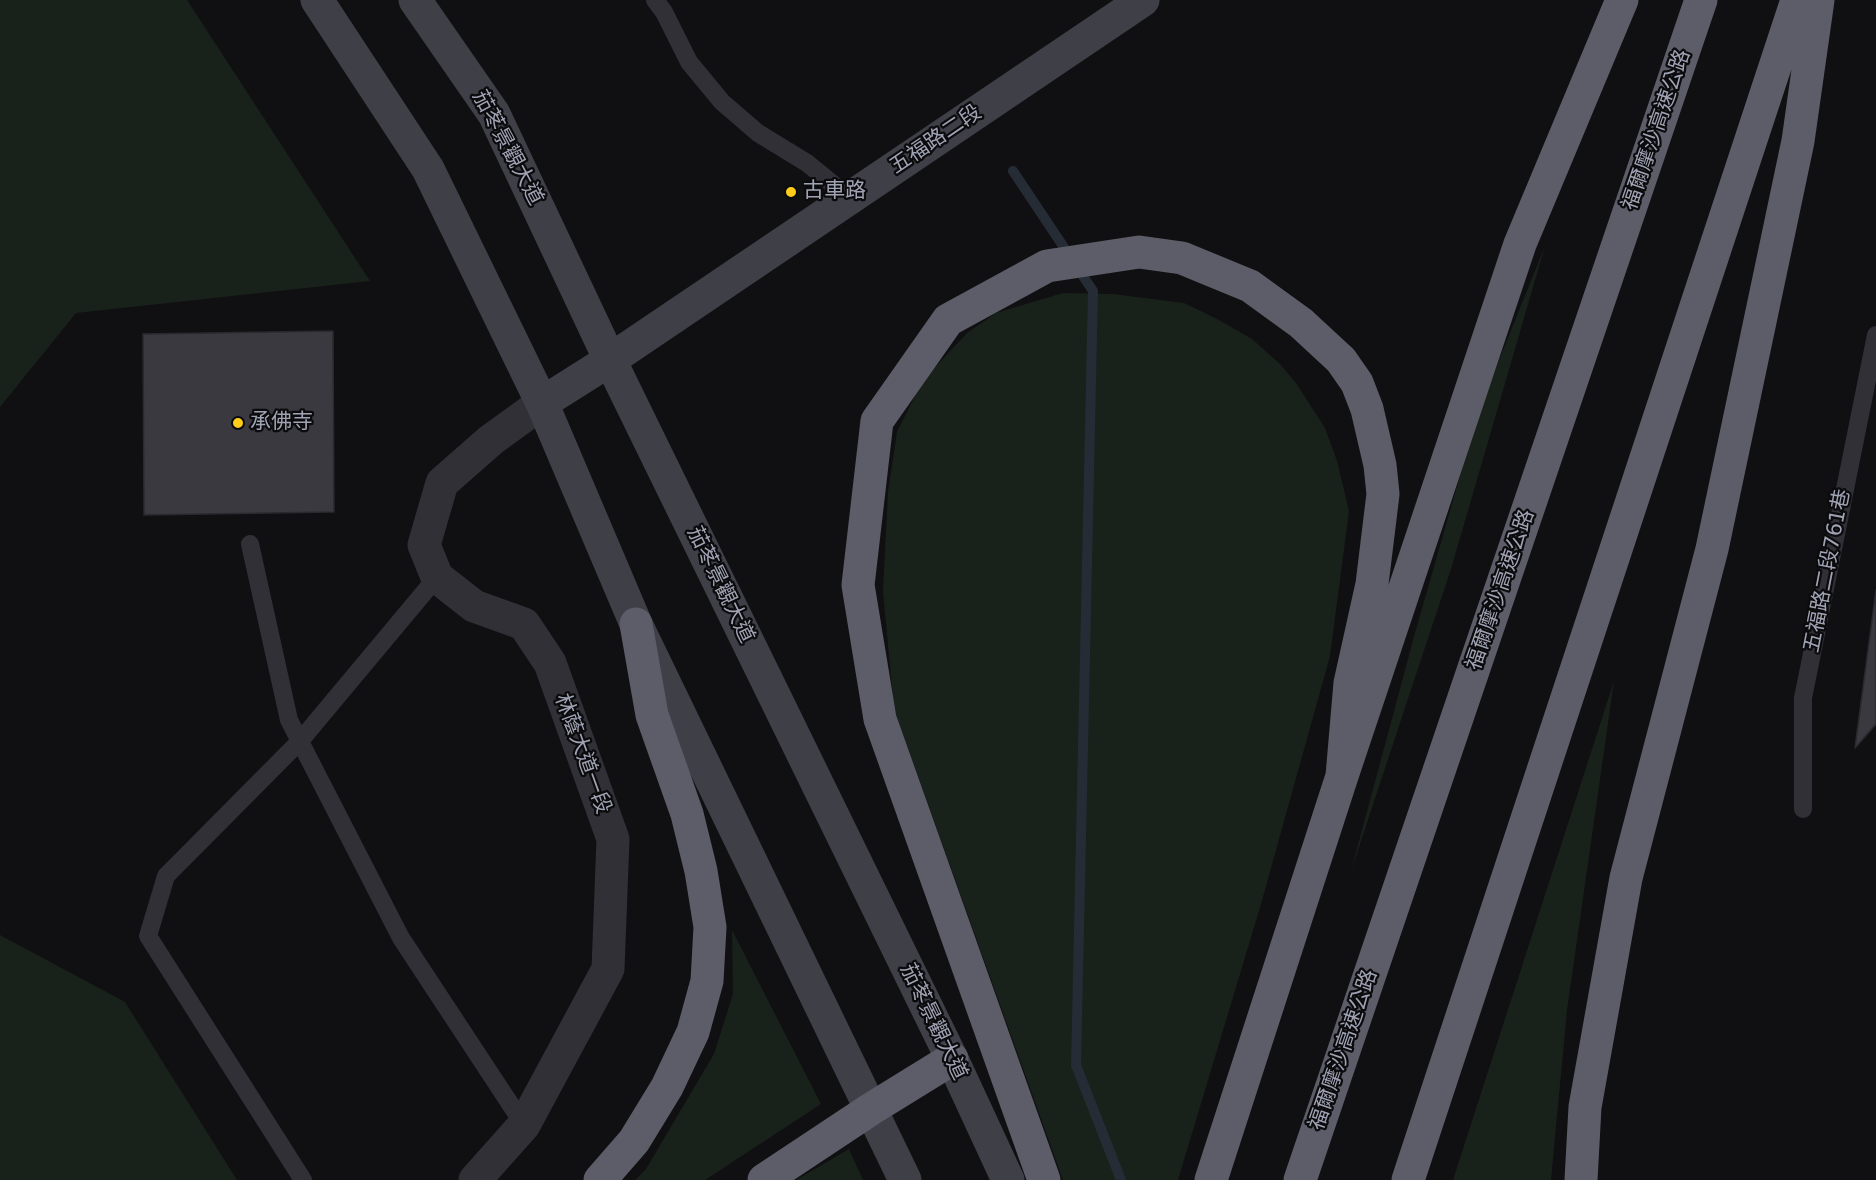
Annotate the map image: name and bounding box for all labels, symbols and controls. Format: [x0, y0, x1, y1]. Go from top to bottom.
street label: 福爾摩沙高速公路 [1618, 46, 1696, 214]
street label: 茄苳景觀大道 [466, 86, 548, 210]
street label: 五福路二段 [885, 100, 987, 180]
place label: 古車路 [803, 179, 866, 205]
marker: 古車路 [784, 185, 798, 199]
place label: 承佛寺 [250, 410, 313, 436]
marker: 承佛寺 [231, 416, 245, 430]
street label: 五福路二段761巷 [1800, 487, 1856, 655]
street label: 福爾摩沙高速公路 [1462, 506, 1540, 674]
street label: 茄苳景觀大道 [681, 523, 759, 647]
street label: 林蔭大道一段 [549, 690, 615, 818]
street label: 茄苳景觀大道 [894, 960, 972, 1084]
street label: 福爾摩沙高速公路 [1305, 966, 1383, 1134]

